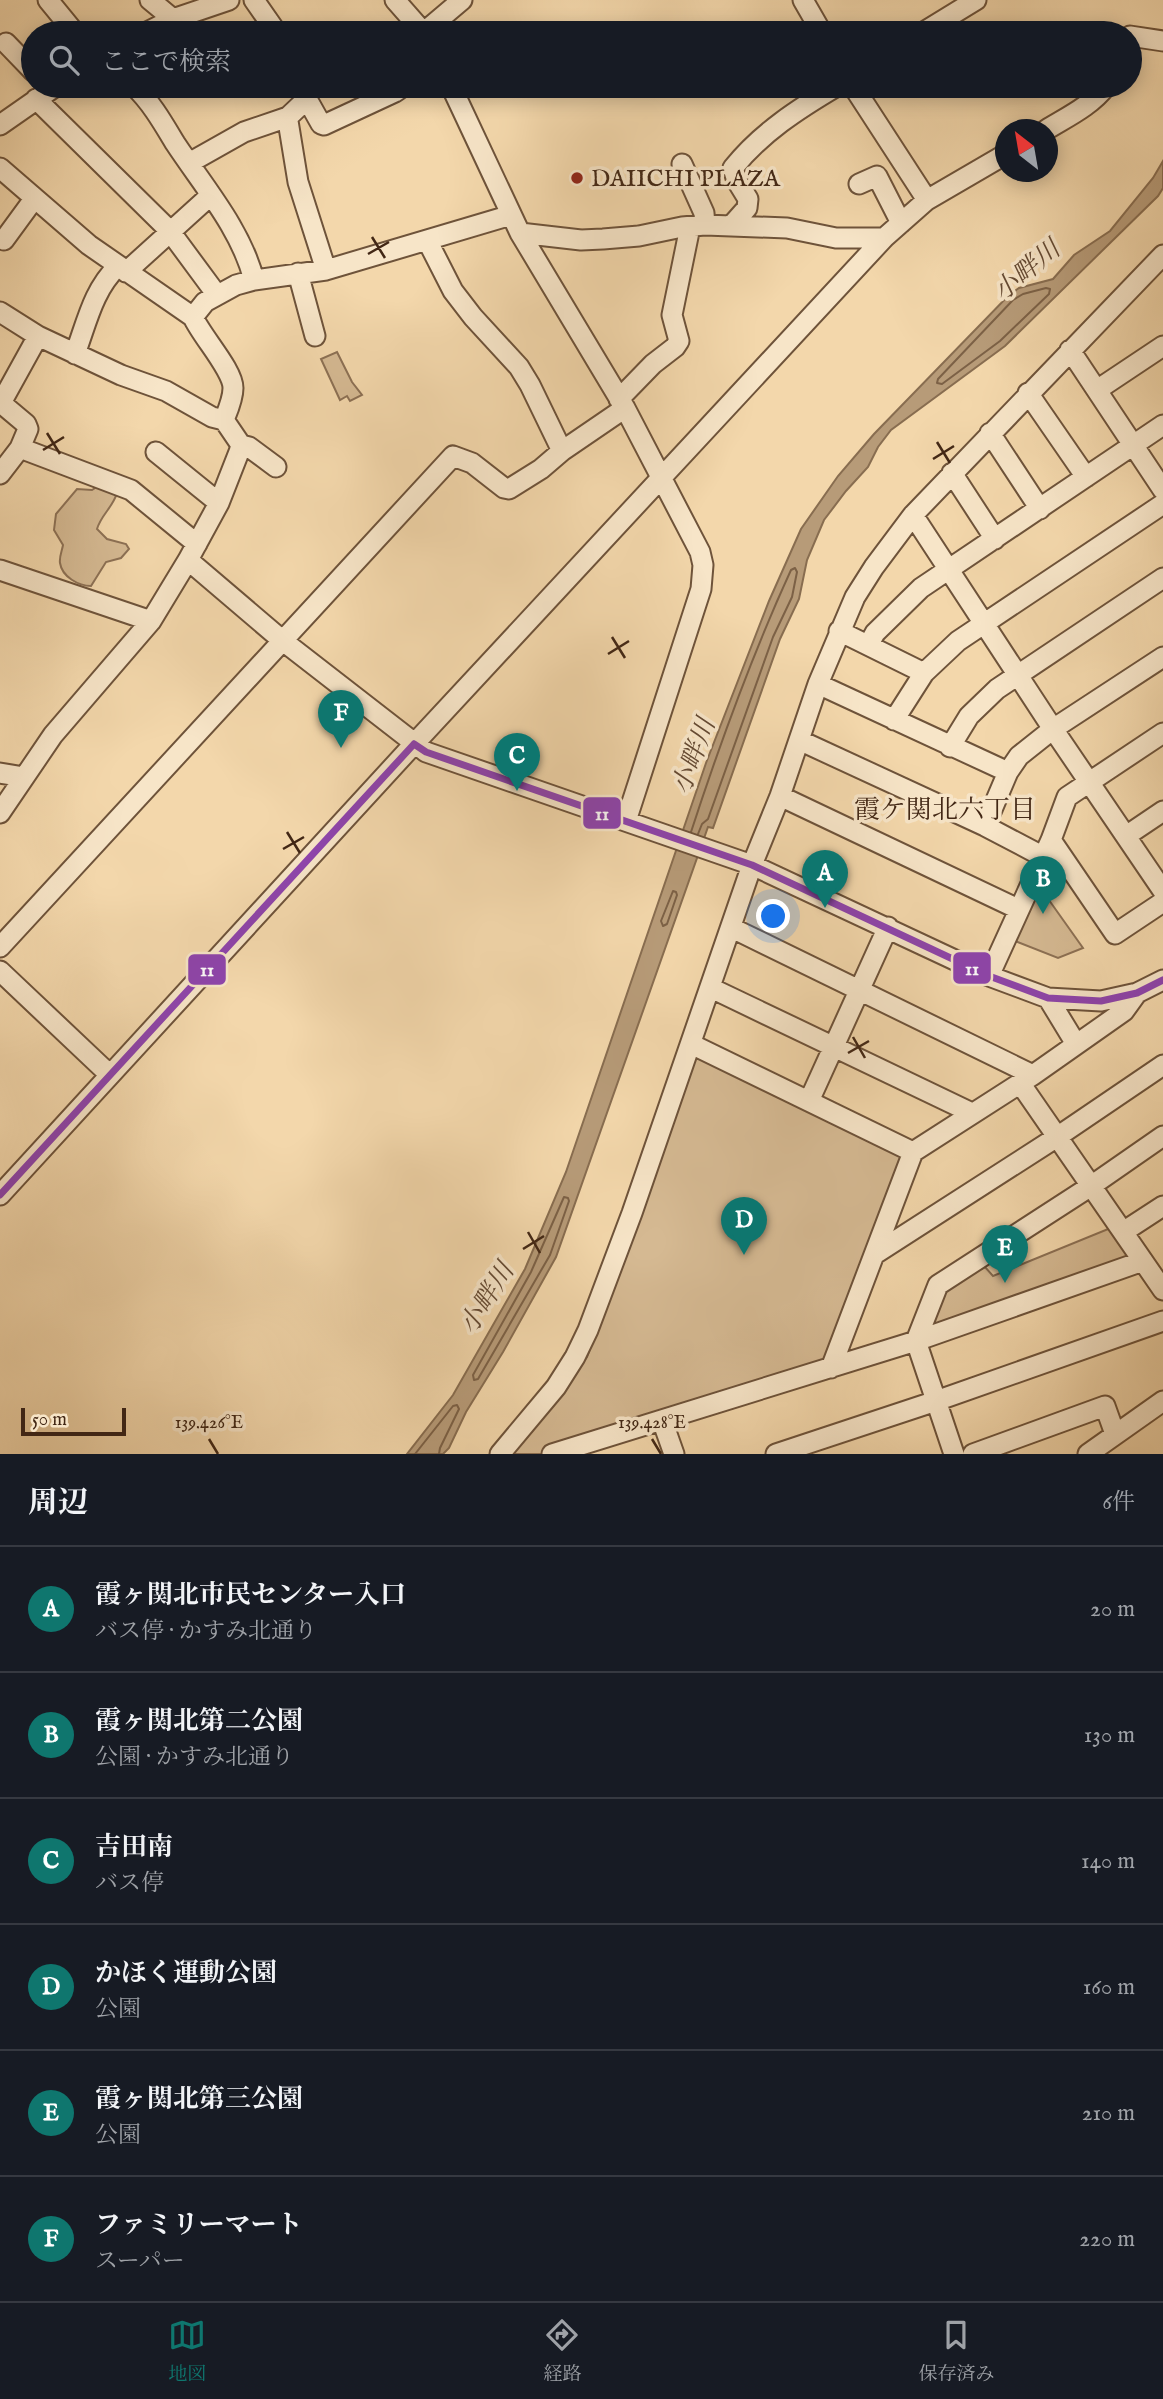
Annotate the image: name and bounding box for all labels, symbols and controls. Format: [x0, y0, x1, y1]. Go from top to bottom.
search box [21, 21, 1142, 98]
icon: search [45, 41, 83, 79]
text: ここで検索 [101, 46, 231, 79]
north arrow [995, 119, 1058, 182]
place label: DAIICHI PLAZA [591, 164, 781, 195]
marker: DAIICHI PLAZA [569, 170, 585, 186]
water label: 小畔川 [986, 232, 1070, 309]
pin: F [318, 690, 364, 748]
water label: 小畔川 [666, 711, 724, 799]
pin: C [494, 733, 540, 791]
district label: 霞ケ関北六丁目 [854, 794, 1036, 827]
line badge: 11 [582, 796, 622, 830]
text: 11 [595, 803, 609, 827]
pin: A [802, 850, 848, 908]
pin: B [1020, 856, 1066, 914]
your location [756, 899, 790, 933]
line badge: 11 [952, 951, 992, 985]
line badge: 11 [187, 953, 227, 986]
text: 11 [965, 958, 979, 982]
text: 11 [200, 959, 214, 983]
pin: D [721, 1197, 767, 1255]
pin: E [982, 1225, 1028, 1283]
water label: 小畔川 [453, 1254, 524, 1341]
scale bar [21, 1405, 126, 1437]
text: 50 m [32, 1408, 67, 1432]
text: 139.426°E [175, 1412, 243, 1435]
text: 139.428°E [618, 1412, 686, 1435]
text: 周辺 [28, 1485, 88, 1523]
text: 6件 [1102, 1488, 1135, 1517]
text: 霞ヶ関北市民センター入口 [95, 1579, 406, 1612]
text: A [43, 1595, 59, 1624]
text: 20 m [1090, 1595, 1135, 1624]
text: バス停 · かすみ北通り [95, 1617, 317, 1646]
text: 霞ヶ関北第二公園 [95, 1705, 303, 1738]
text: B [43, 1721, 59, 1750]
text: 130 m [1084, 1721, 1135, 1750]
text: 公園 · かすみ北通り [95, 1743, 294, 1772]
text: 吉田南 [95, 1831, 173, 1864]
text: C [43, 1847, 59, 1876]
text: 140 m [1081, 1847, 1135, 1876]
text: バス停 [95, 1869, 164, 1898]
text: かほく運動公園 [95, 1957, 277, 1990]
text: D [42, 1973, 60, 2002]
text: 160 m [1083, 1973, 1135, 2002]
text: 公園 [95, 1995, 141, 2024]
text: 霞ヶ関北第三公園 [95, 2083, 303, 2116]
text: E [43, 2099, 59, 2128]
text: 210 m [1082, 2099, 1135, 2128]
text: 公園 [95, 2121, 141, 2150]
text: ファミリーマート [95, 2209, 302, 2242]
text: F [44, 2225, 58, 2254]
text: 220 m [1079, 2225, 1135, 2254]
text: スーパー [95, 2247, 185, 2276]
tab: 地図 [168, 2316, 207, 2387]
tab: 経路 [543, 2316, 582, 2387]
tab: 保存済み [918, 2316, 995, 2387]

